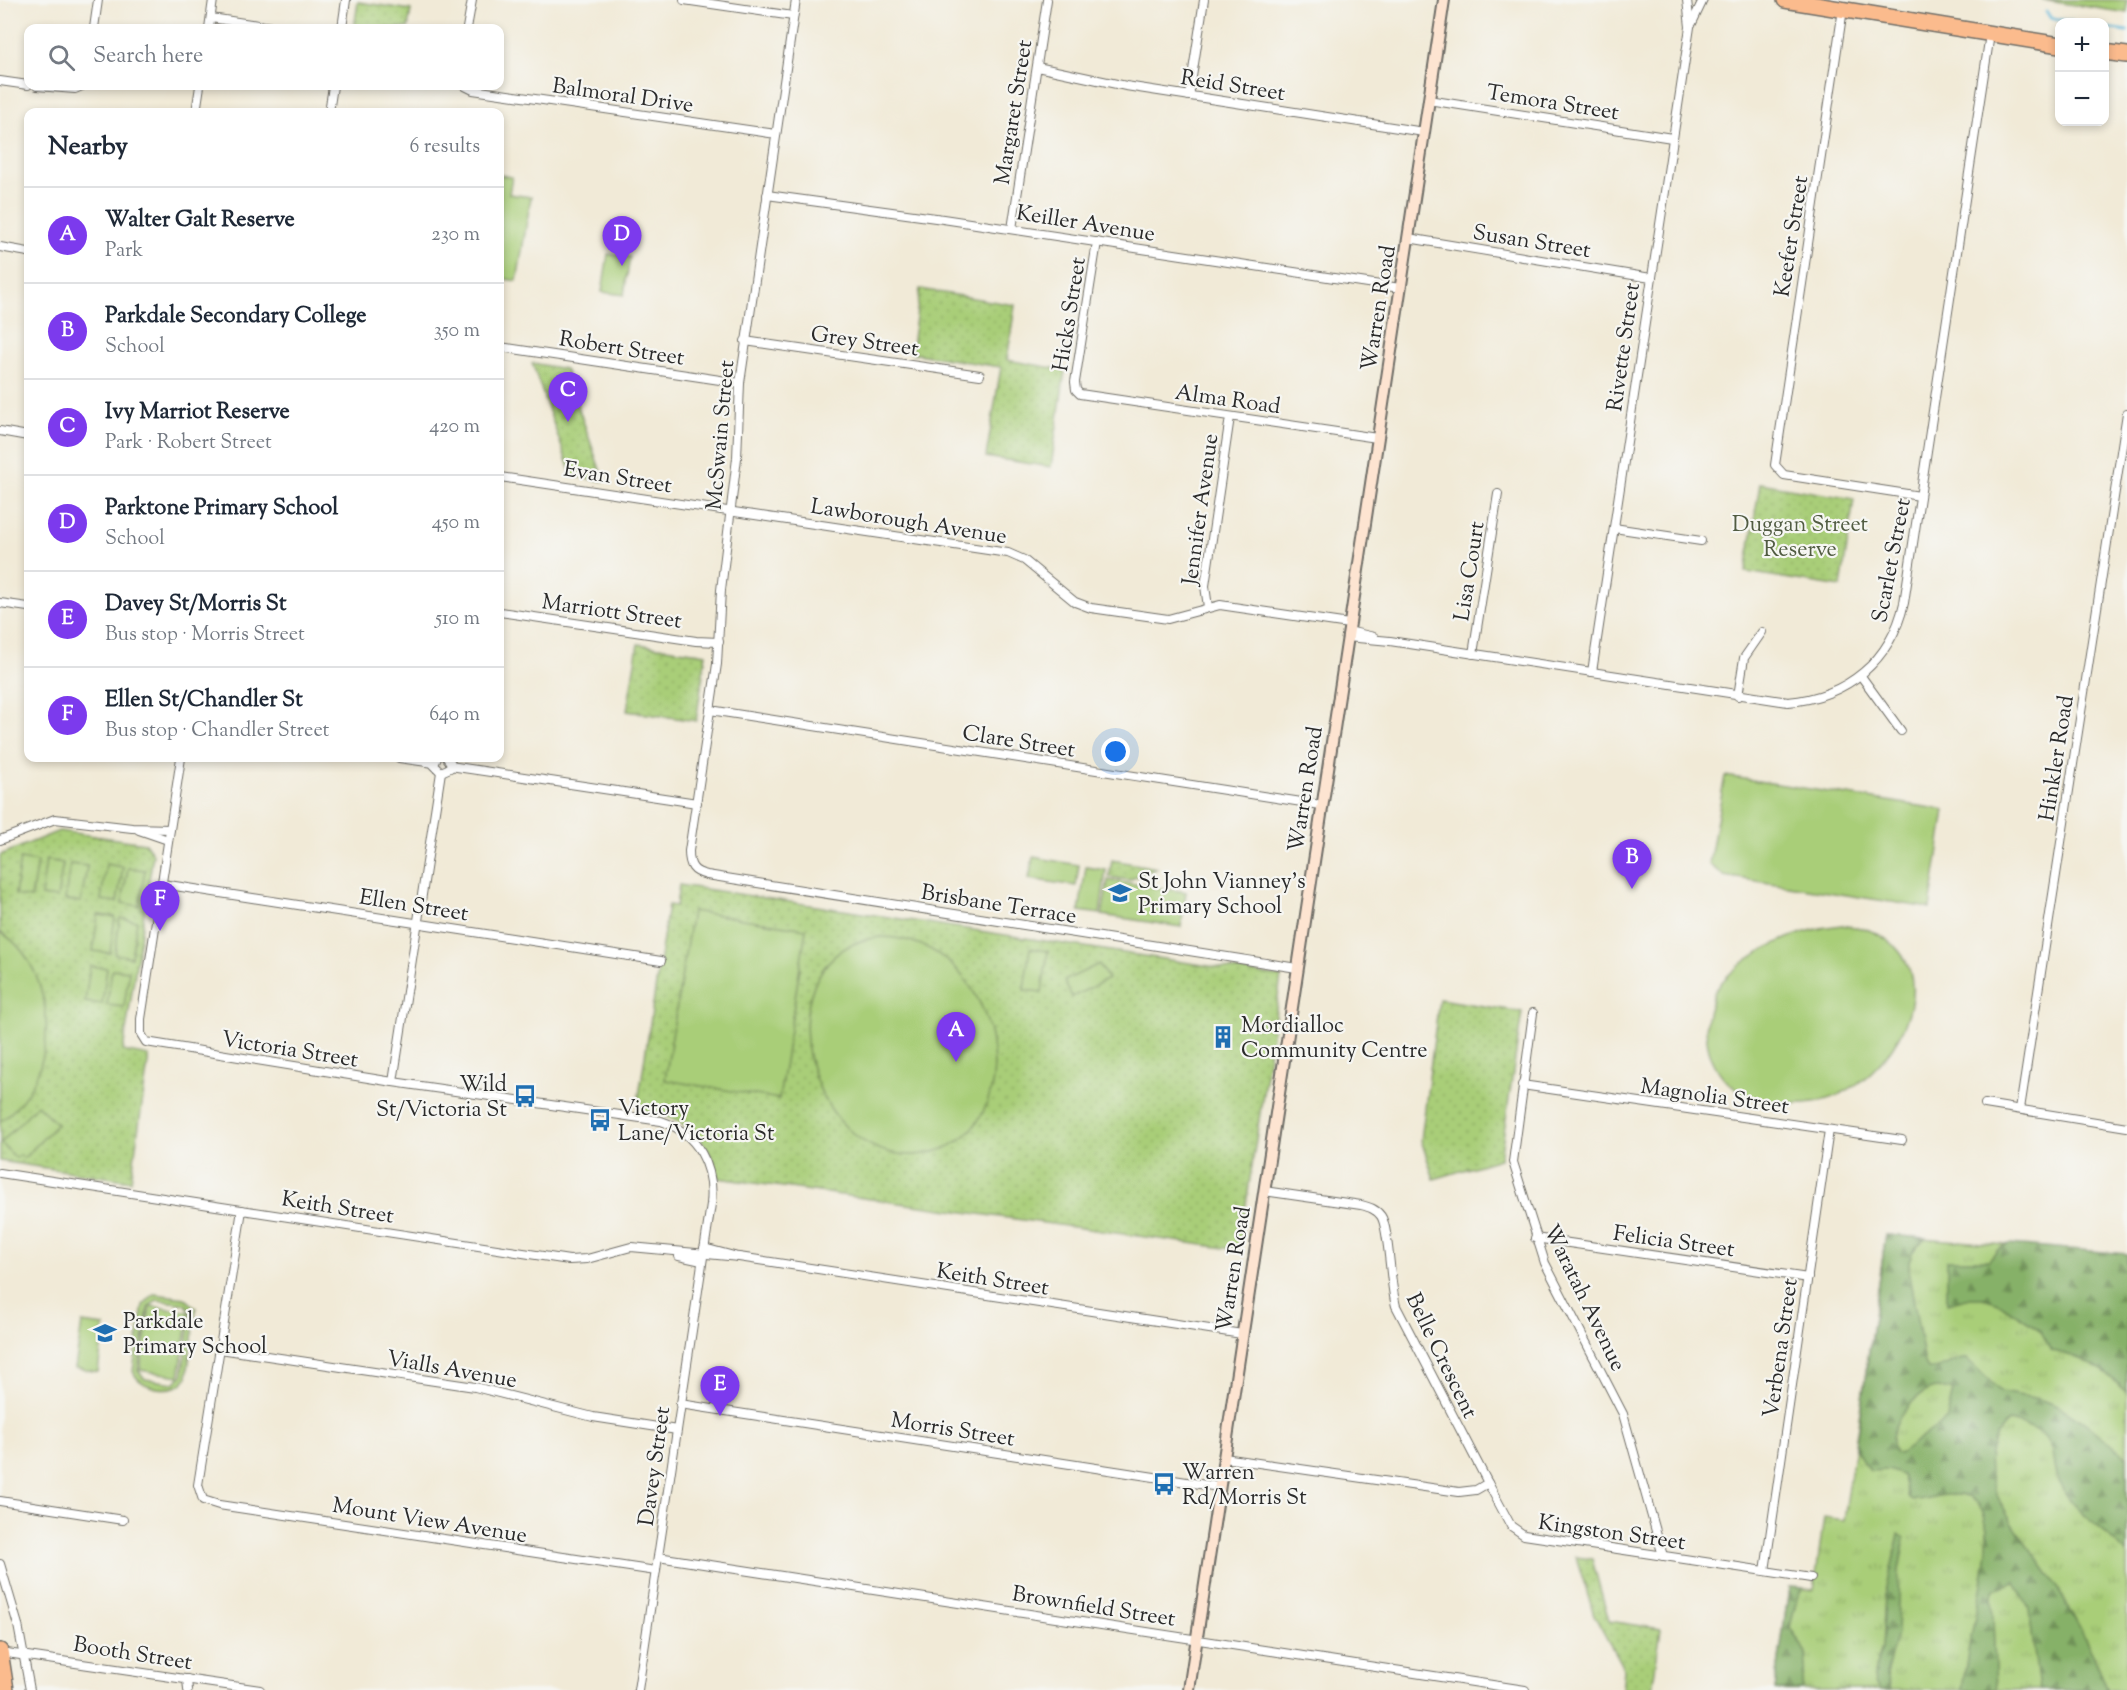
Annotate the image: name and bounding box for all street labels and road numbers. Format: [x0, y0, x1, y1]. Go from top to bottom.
street label: Margaret Street [988, 37, 1042, 187]
street label: Reid Street [1178, 63, 1288, 111]
street label: Balmoral Drive [550, 71, 695, 123]
street label: Temora Street [1484, 78, 1622, 130]
street label: Keefer Street [1768, 173, 1818, 300]
street label: Keiller Avenue [1014, 198, 1157, 252]
street label: Susan Street [1470, 218, 1593, 268]
street label: Warren Road [1354, 243, 1406, 374]
street label: Hicks Street [1046, 254, 1096, 374]
street label: Rivette Street [1600, 280, 1650, 414]
street label: Grey Street [809, 320, 921, 366]
street label: Robert Street [557, 324, 687, 376]
street label: McSwain Street [699, 359, 745, 512]
street label: Alma Road [1173, 378, 1283, 424]
street label: Jennifer Avenue [1175, 432, 1228, 588]
street label: Evan Street [561, 455, 675, 503]
street label: Lawborough Avenue [808, 492, 1009, 554]
street label: Scarlet Street [1865, 495, 1921, 626]
street label: Lisa Court [1447, 519, 1495, 624]
street label: Marriott Street [539, 587, 684, 639]
street label: Hinkler Road [2032, 693, 2084, 824]
street label: Clare Street [960, 718, 1078, 768]
street label: Warren Road [1281, 724, 1333, 855]
street label: Brisbane Terrace [918, 878, 1079, 934]
street label: Ellen Street [357, 883, 471, 931]
street label: Victoria Street [219, 1024, 361, 1078]
street label: Magnolia Street [1638, 1072, 1791, 1124]
street label: Keith Street [279, 1184, 396, 1234]
street label: Warren Road [1209, 1204, 1261, 1335]
street label: Waratah Avenue [1534, 1219, 1633, 1377]
street label: Felicia Street [1611, 1219, 1737, 1267]
street label: Keith Street [934, 1256, 1051, 1306]
street label: Verbena Street [1756, 1276, 1808, 1420]
street label: Belle Crescent [1396, 1288, 1485, 1425]
street label: Vialls Avenue [384, 1344, 519, 1398]
street label: Davey Street [632, 1404, 680, 1528]
street label: Morris Street [888, 1405, 1017, 1457]
street label: Mount View Avenue [330, 1491, 529, 1553]
street label: Kingston Street [1536, 1508, 1688, 1560]
street label: Brownfield Street [1010, 1579, 1178, 1637]
street label: Booth Street [71, 1630, 195, 1680]

